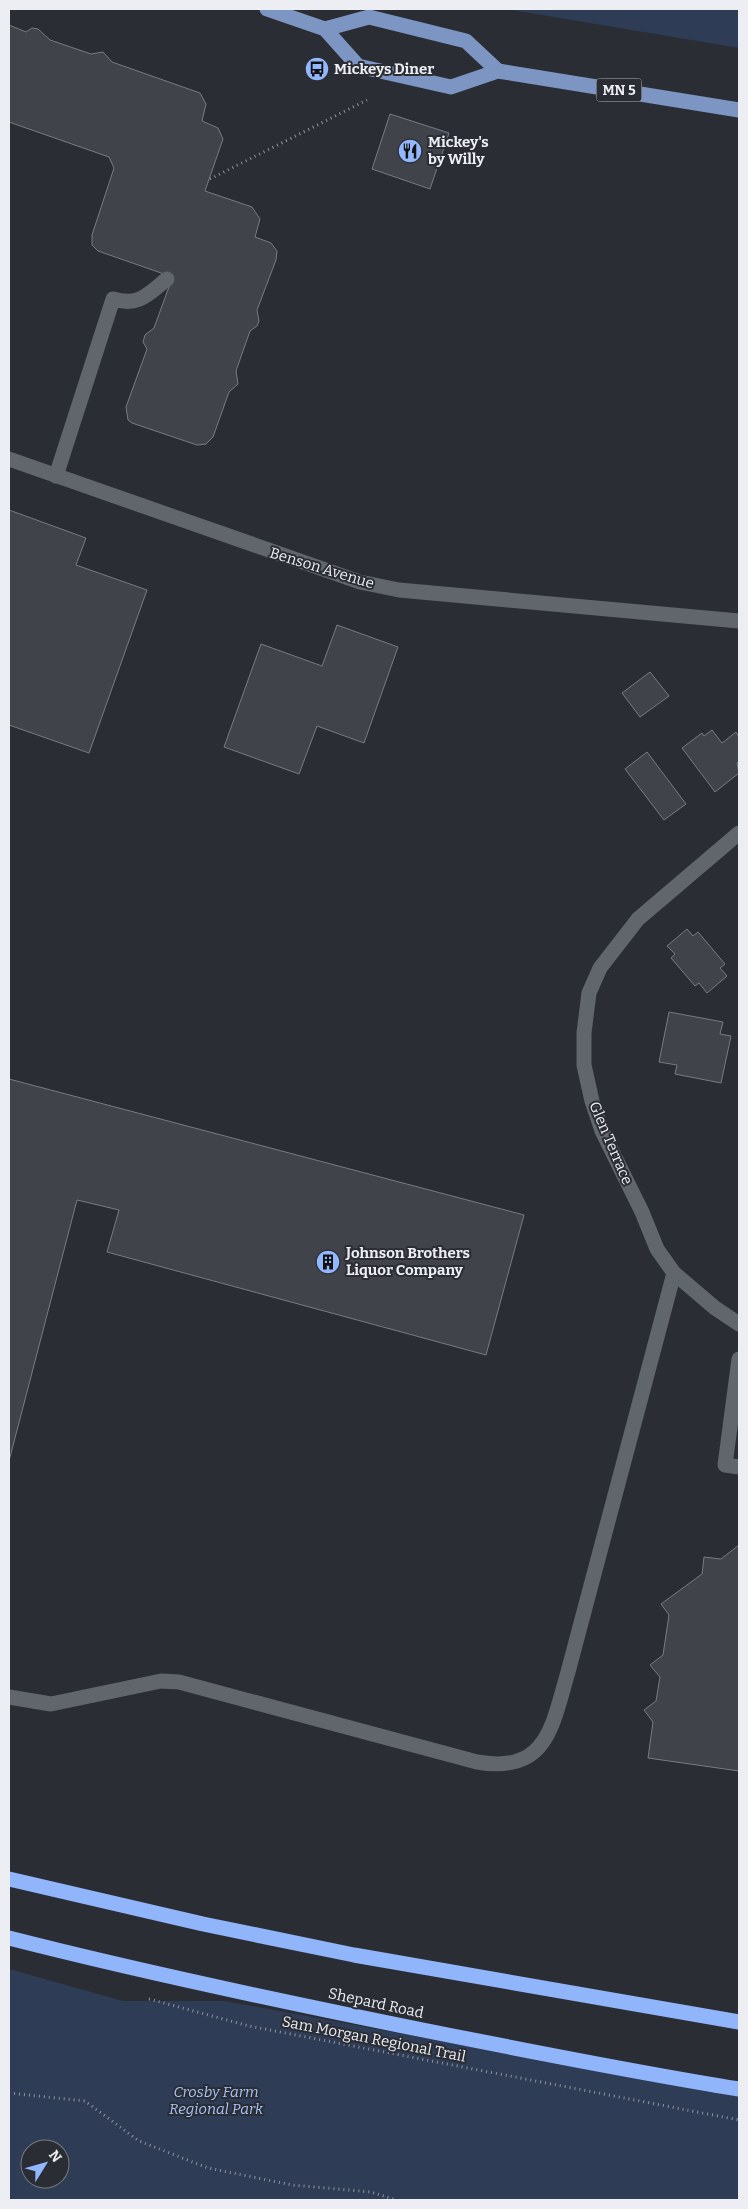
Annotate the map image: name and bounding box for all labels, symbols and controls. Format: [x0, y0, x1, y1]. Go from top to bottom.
bus stop icon: Mickeys Diner [304, 56, 330, 82]
place label: Mickeys Diner [334, 60, 434, 78]
road number: MN 5 [596, 78, 642, 102]
place label: Mickey's by Willy [428, 133, 489, 168]
restaurant icon: Mickey's by Willy [397, 138, 423, 164]
street label: Benson Avenue [268, 544, 376, 592]
street label: Glen Terrace [585, 1099, 637, 1187]
place label: Johnson Brothers Liquor Company [345, 1244, 470, 1279]
building icon: Johnson Brothers Liquor Company [315, 1249, 341, 1275]
street label: Shepard Road [327, 1984, 425, 2022]
street label: Sam Morgan Regional Trail [281, 2012, 467, 2066]
park label: Crosby Farm Regional Park [169, 2083, 264, 2118]
north arrow [20, 2139, 70, 2189]
text: N [45, 2147, 65, 2166]

